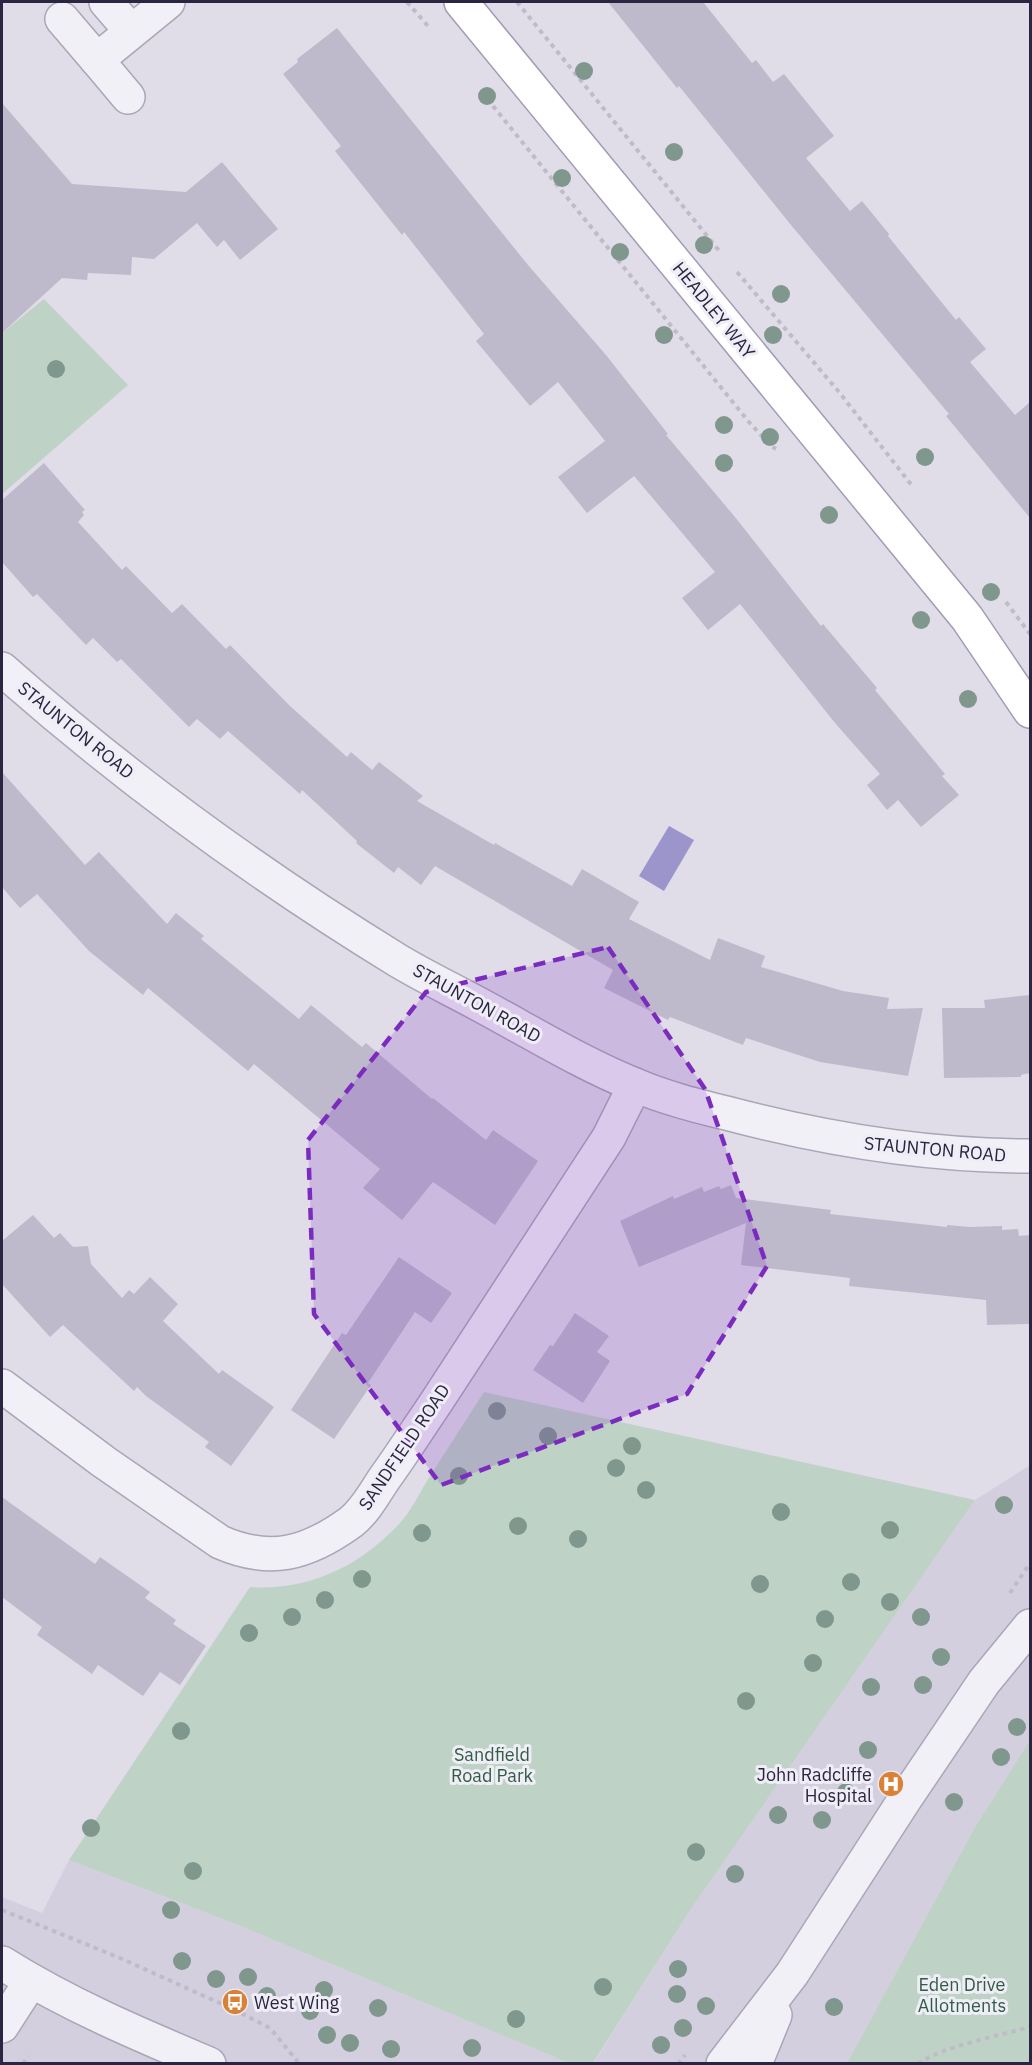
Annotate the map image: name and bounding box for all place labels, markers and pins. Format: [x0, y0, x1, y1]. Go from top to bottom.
place label: John Radcliffe Hospital [757, 1763, 872, 1807]
hospital icon: John Radcliffe Hospital [876, 1769, 906, 1799]
bus stop icon: West Wing [220, 1987, 250, 2017]
place label: West Wing [254, 1991, 340, 2014]

